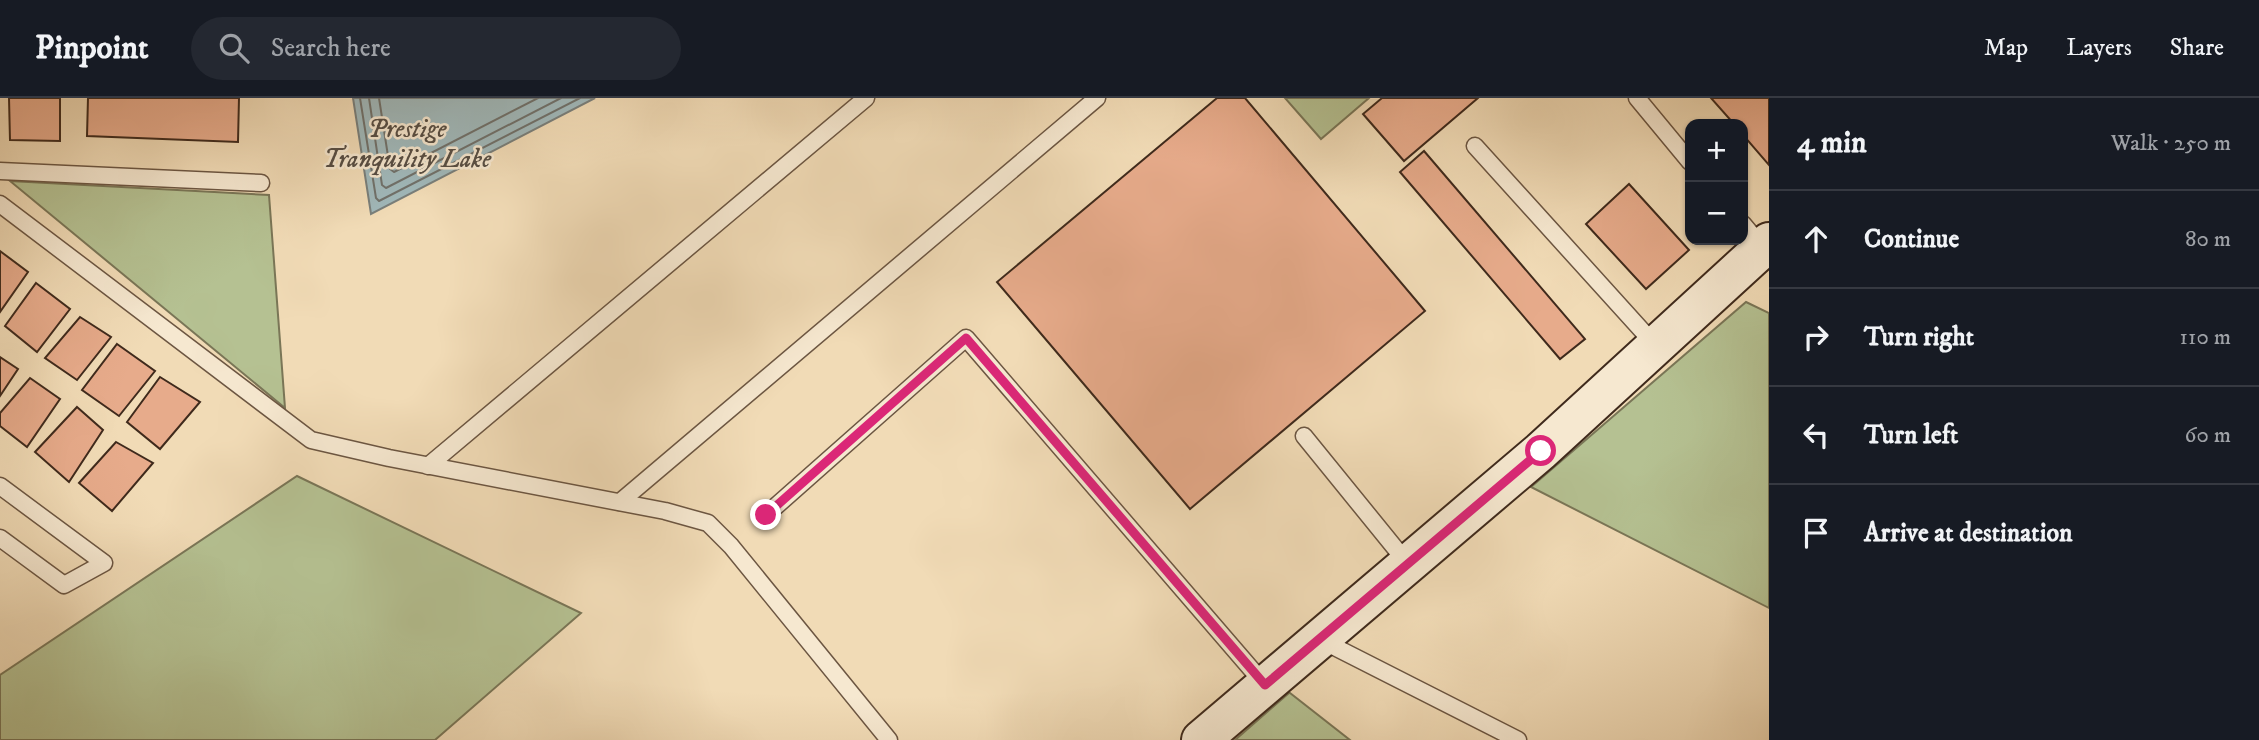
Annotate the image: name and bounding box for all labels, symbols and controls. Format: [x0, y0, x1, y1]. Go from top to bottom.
search box [191, 17, 681, 80]
text: Pinpoint [35, 28, 149, 69]
icon: search [215, 29, 253, 67]
text: Search here [271, 32, 391, 65]
text: Map [1984, 33, 2028, 63]
text: Layers [2066, 33, 2132, 63]
text: Share [2170, 33, 2224, 63]
water label: Prestige Tranquility Lake [323, 113, 492, 176]
map controls [1685, 119, 1748, 245]
button: + [1685, 119, 1748, 182]
text: 4 min [1797, 125, 1867, 162]
text: Walk · 250 m [2111, 129, 2231, 158]
button: − [1685, 182, 1748, 245]
icon: ahead [1797, 220, 1835, 258]
text: Continue [1864, 223, 1959, 256]
text: 80 m [2185, 225, 2231, 254]
icon: right [1797, 318, 1835, 356]
text: Turn right [1864, 321, 1974, 354]
text: 110 m [2180, 323, 2231, 352]
icon: left [1797, 416, 1835, 454]
text: Turn left [1864, 419, 1958, 452]
text: 60 m [2184, 421, 2231, 450]
route start [1525, 435, 1556, 466]
route end [750, 499, 781, 530]
icon: arrive [1797, 514, 1835, 552]
text: Arrive at destination [1864, 517, 2073, 550]

